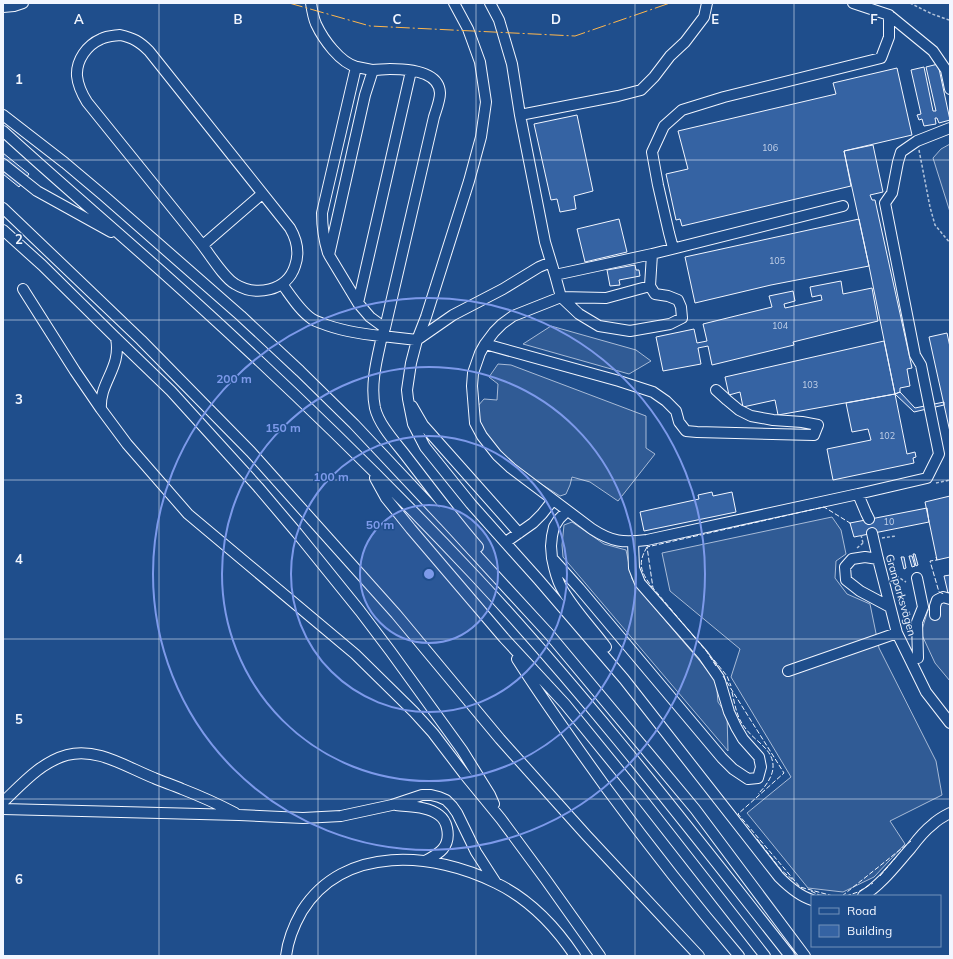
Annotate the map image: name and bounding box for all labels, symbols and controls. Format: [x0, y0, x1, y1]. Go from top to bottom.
text: A [74, 11, 84, 27]
text: B [234, 11, 243, 27]
text: C [393, 11, 402, 27]
text: D [551, 11, 561, 27]
text: E [711, 11, 719, 27]
text: F [870, 11, 878, 27]
text: 1 [15, 71, 23, 87]
house number: 106 [762, 142, 778, 153]
text: 2 [15, 231, 23, 247]
house number: 105 [769, 255, 786, 266]
house number: 104 [772, 320, 789, 331]
text: 200 m [216, 371, 252, 386]
house number: 103 [802, 379, 818, 390]
text: 3 [15, 391, 23, 407]
text: 150 m [265, 420, 301, 435]
house number: 102 [879, 430, 895, 441]
text: 100 m [313, 469, 349, 484]
house number: 10 [884, 516, 894, 527]
text: 50 m [366, 517, 394, 532]
text: 4 [15, 551, 23, 567]
street label: Granparksvägen [883, 552, 919, 638]
centre of rings [422, 567, 436, 581]
text: 5 [15, 711, 23, 727]
text: 6 [15, 871, 23, 887]
legend [811, 895, 941, 947]
text: Road [847, 903, 876, 918]
text: Building [847, 923, 892, 938]

